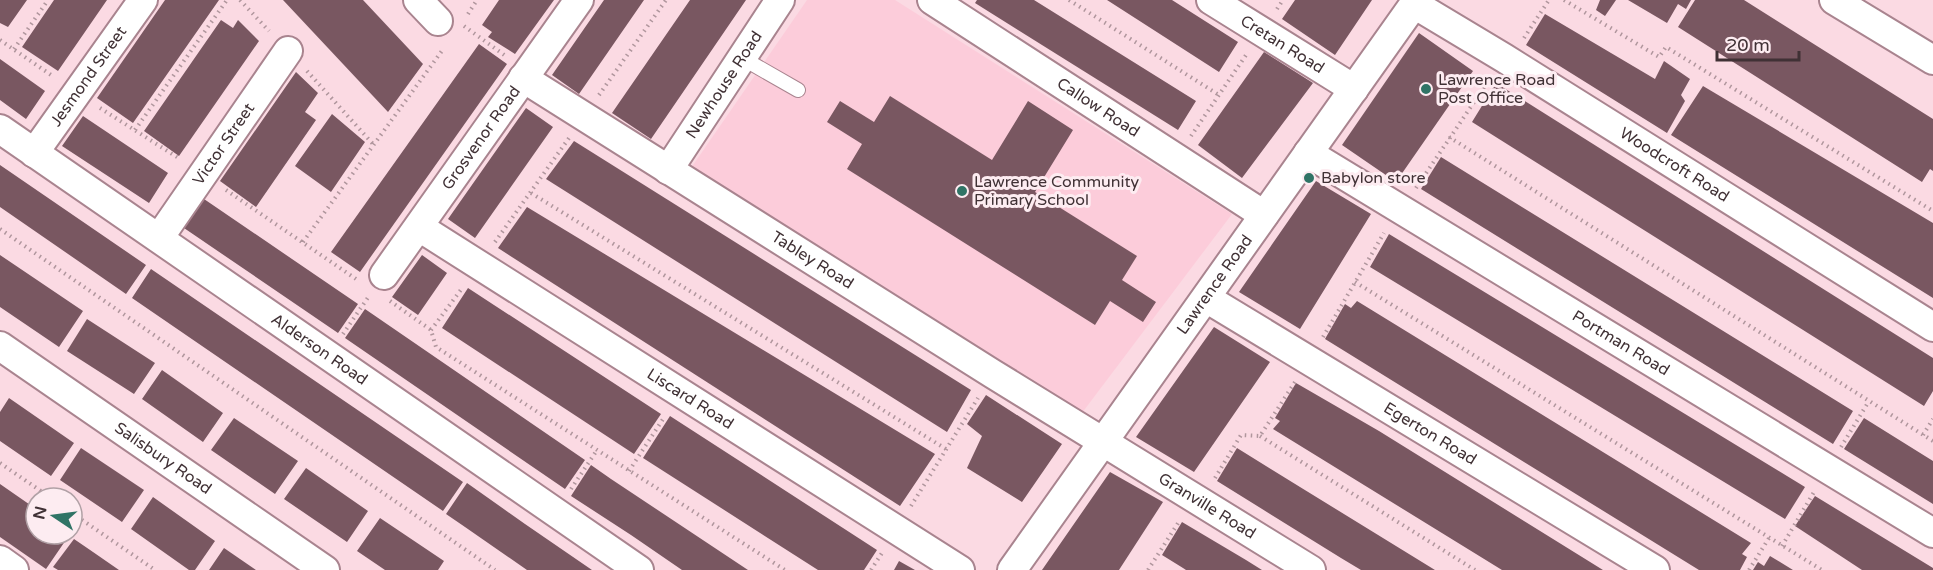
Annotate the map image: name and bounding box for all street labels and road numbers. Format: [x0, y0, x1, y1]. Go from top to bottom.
street label: Cretan Road [1237, 11, 1328, 78]
street label: Jesmond Street [46, 22, 131, 130]
street label: Newhouse Road [681, 27, 767, 142]
street label: Callow Road [1053, 73, 1143, 142]
street label: Grosvenor Road [437, 82, 525, 194]
street label: Victor Street [188, 99, 259, 189]
street label: Woodcroft Road [1616, 123, 1733, 207]
street label: Tabley Road [767, 227, 857, 294]
street label: Lawrence Road [1173, 231, 1257, 338]
street label: Portman Road [1568, 306, 1673, 380]
street label: Alderson Road [267, 309, 371, 390]
street label: Liscard Road [643, 364, 737, 434]
street label: Egerton Road [1380, 398, 1480, 470]
street label: Salisbury Road [111, 418, 215, 499]
street label: Granville Road [1155, 468, 1260, 544]

